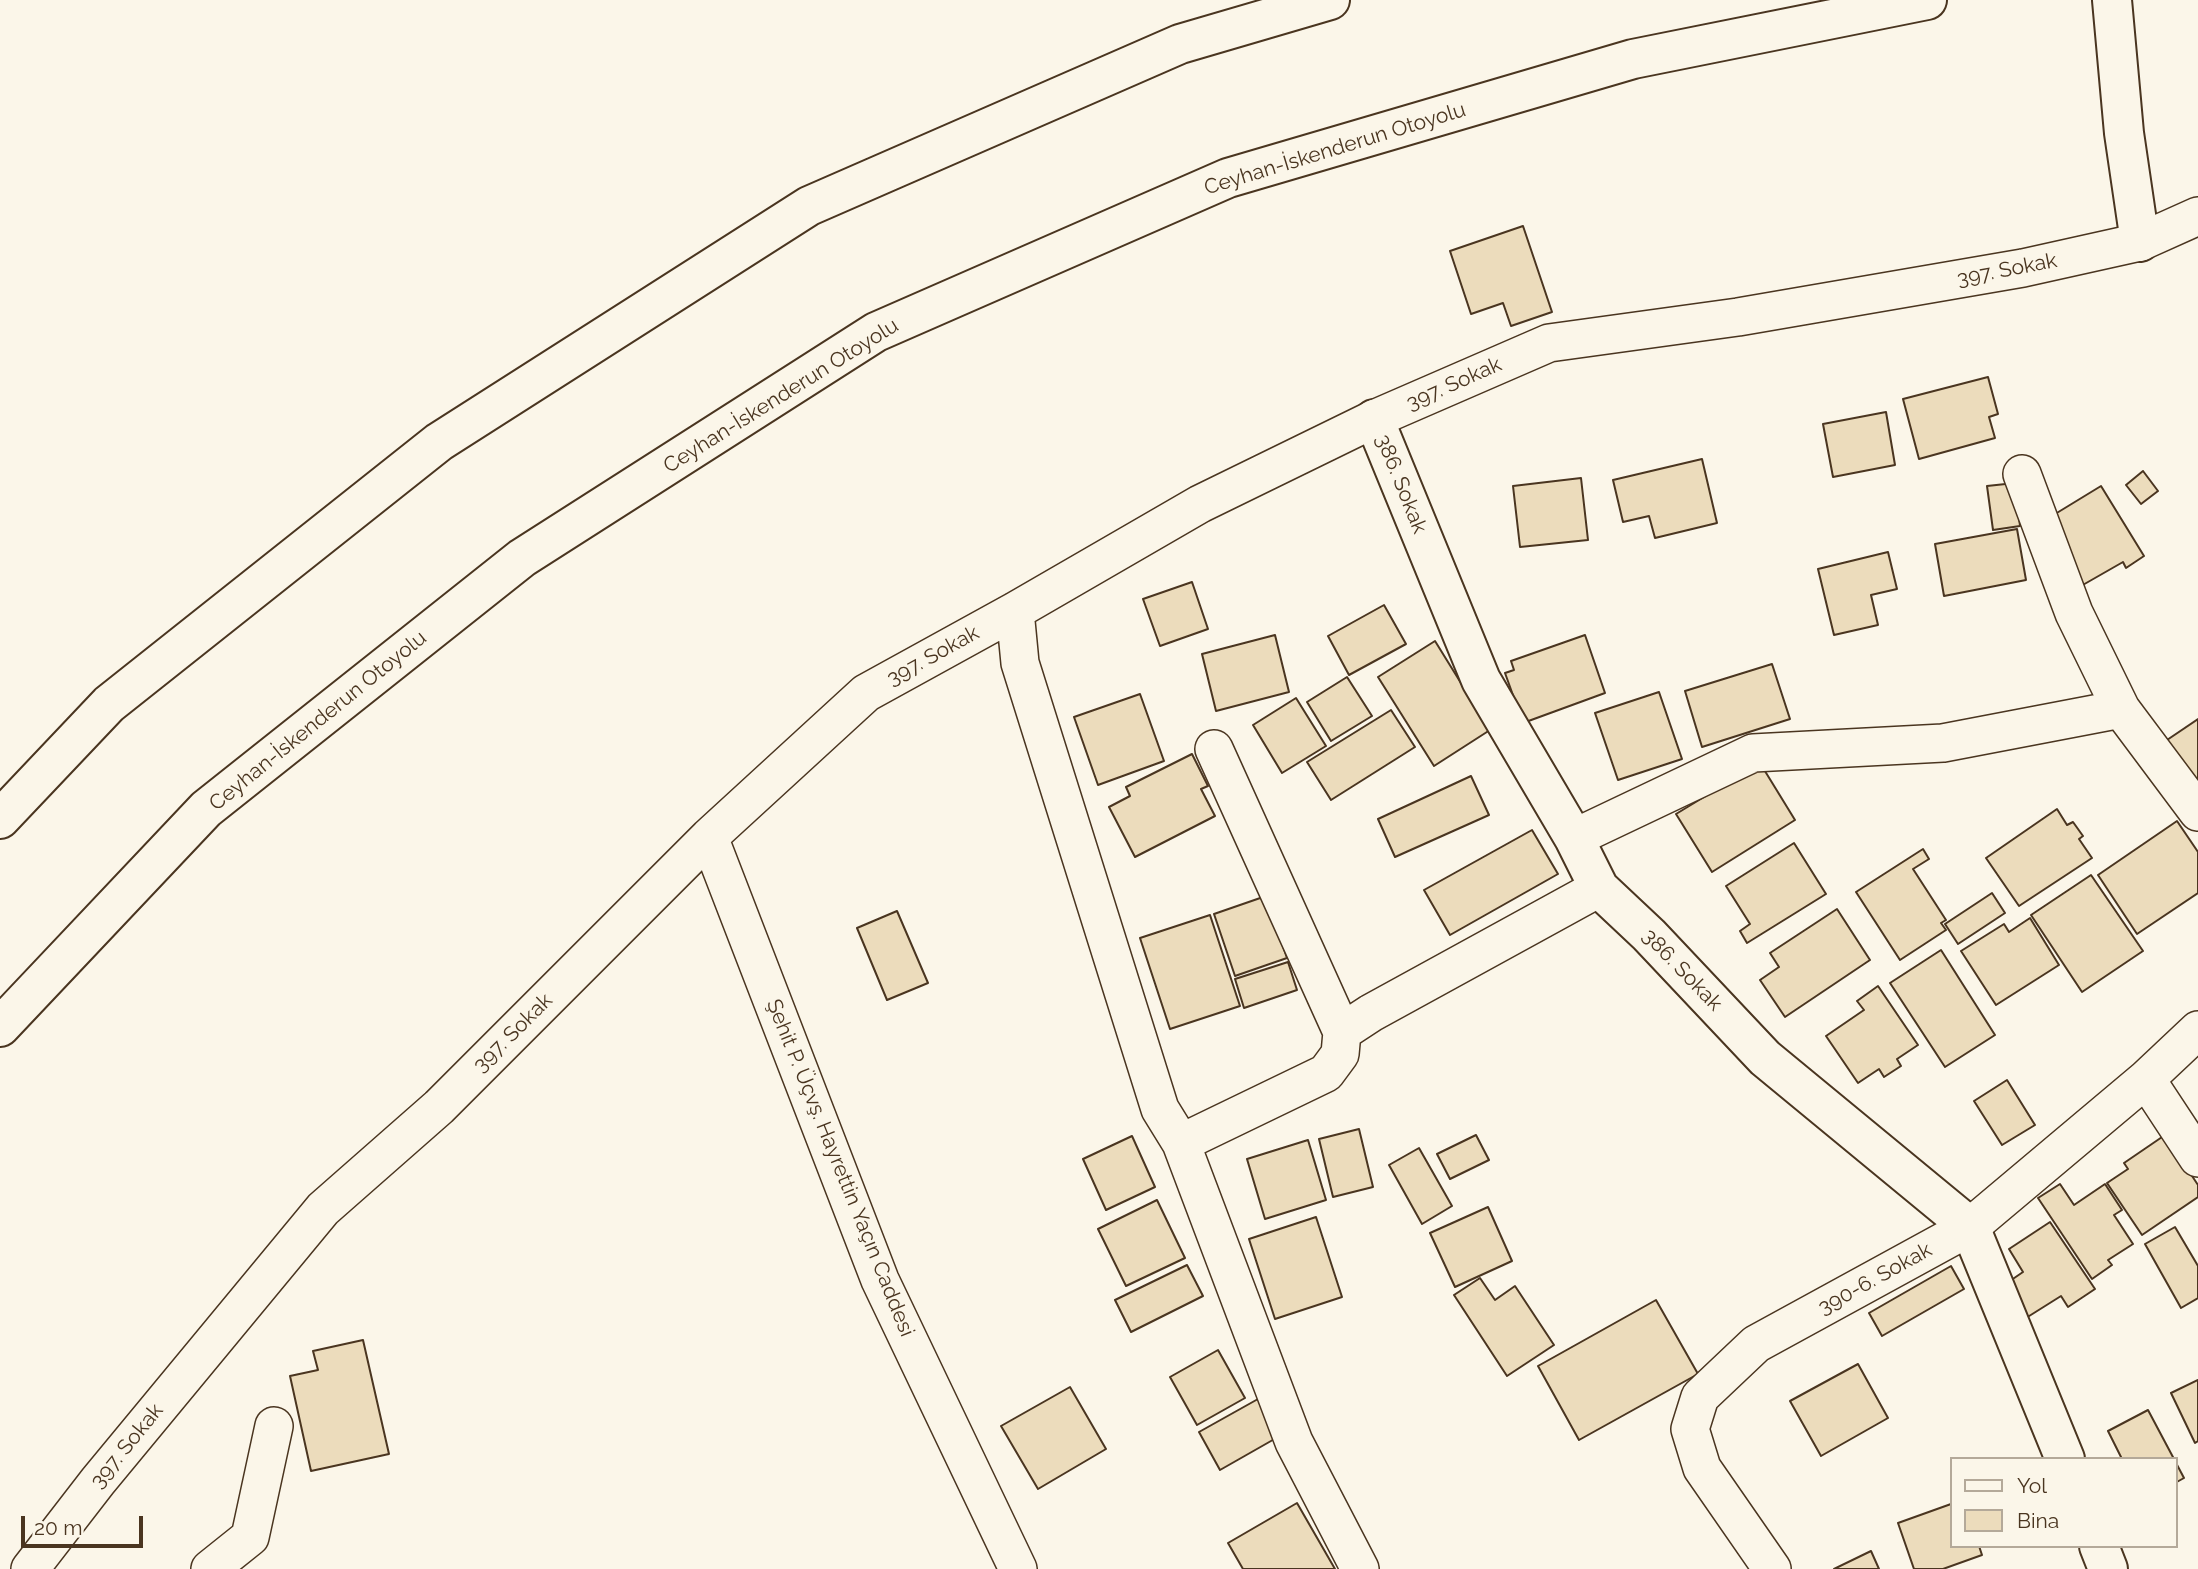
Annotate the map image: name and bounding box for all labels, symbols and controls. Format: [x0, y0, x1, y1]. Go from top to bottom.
street label: Ceyhan-İskenderun Otoyolu [1201, 97, 1469, 201]
street label: 397. Sokak [1955, 248, 2059, 292]
street label: Ceyhan-İskenderun Otoyolu [659, 313, 903, 479]
street label: 397. Sokak [1403, 352, 1505, 416]
street label: 386. Sokak [1370, 431, 1432, 537]
street label: 397. Sokak [883, 620, 983, 692]
street label: Ceyhan-İskenderun Otoyolu [204, 626, 432, 816]
street label: 386. Sokak [1637, 924, 1727, 1016]
street label: 397. Sokak [468, 988, 558, 1078]
street label: Şehit P. Üçvş. Hayrettin Yaçın Caddesi [761, 996, 919, 1340]
street label: 390-6. Sokak [1814, 1237, 1936, 1321]
street label: 397. Sokak [85, 1399, 169, 1493]
legend [1950, 1457, 2177, 1548]
text: Yol [2017, 1473, 2047, 1498]
scale bar [24, 1502, 147, 1546]
text: Bina [2017, 1508, 2059, 1533]
text: 20 m [34, 1515, 82, 1540]

